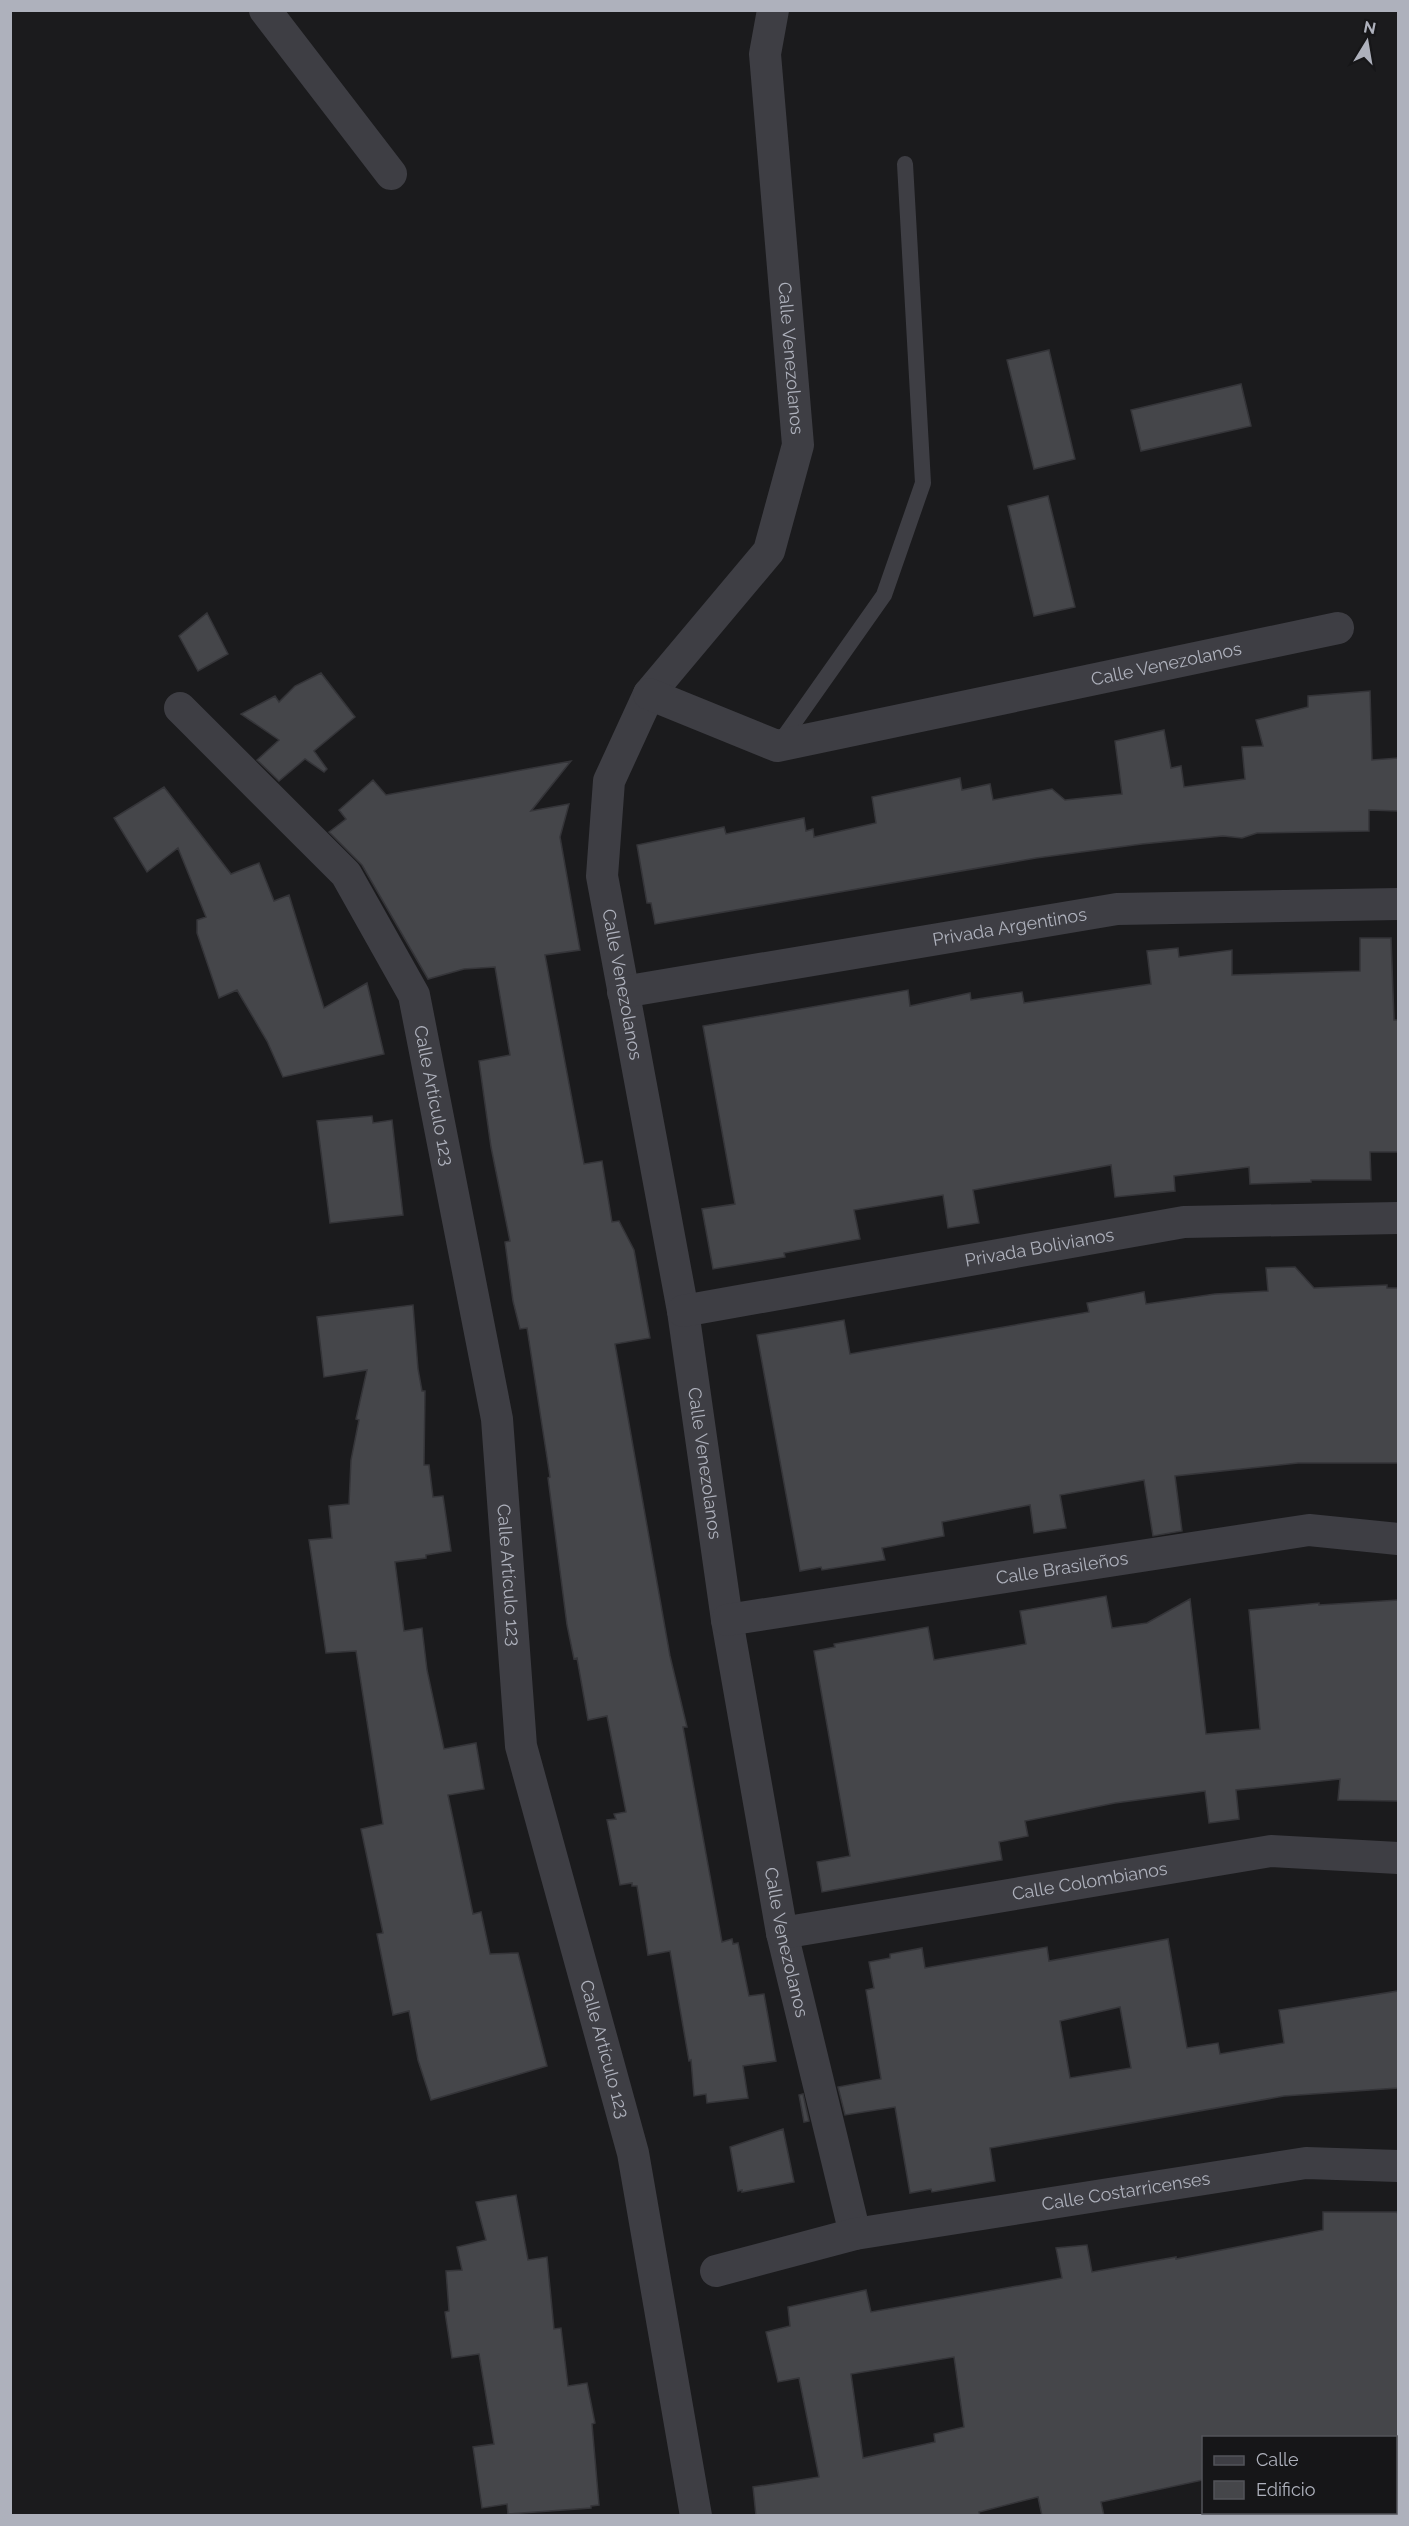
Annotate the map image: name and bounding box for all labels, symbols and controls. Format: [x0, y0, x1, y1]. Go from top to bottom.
north arrow [1337, 12, 1397, 72]
text: N [1362, 17, 1378, 38]
street label: Calle Venezolanos [774, 281, 808, 436]
street label: Calle Venezolanos [1089, 638, 1244, 690]
street label: Privada Argentinos [931, 903, 1088, 950]
street label: Calle Venezolanos [598, 907, 647, 1062]
street label: Calle Artículo 123 [410, 1023, 458, 1167]
street label: Privada Bolivianos [963, 1224, 1116, 1271]
street label: Calle Venezolanos [684, 1386, 726, 1541]
street label: Calle Artículo 123 [493, 1503, 525, 1647]
street label: Calle Brasileños [994, 1547, 1130, 1588]
street label: Calle Colombianos [1010, 1858, 1169, 1904]
street label: Calle Venezolanos [761, 1865, 813, 2020]
street label: Calle Artículo 123 [576, 1978, 634, 2121]
street label: Calle Costarricenses [1040, 2167, 1212, 2214]
legend [1202, 2436, 1397, 2514]
text: Calle [1256, 2449, 1299, 2470]
text: Edificio [1256, 2479, 1316, 2500]

